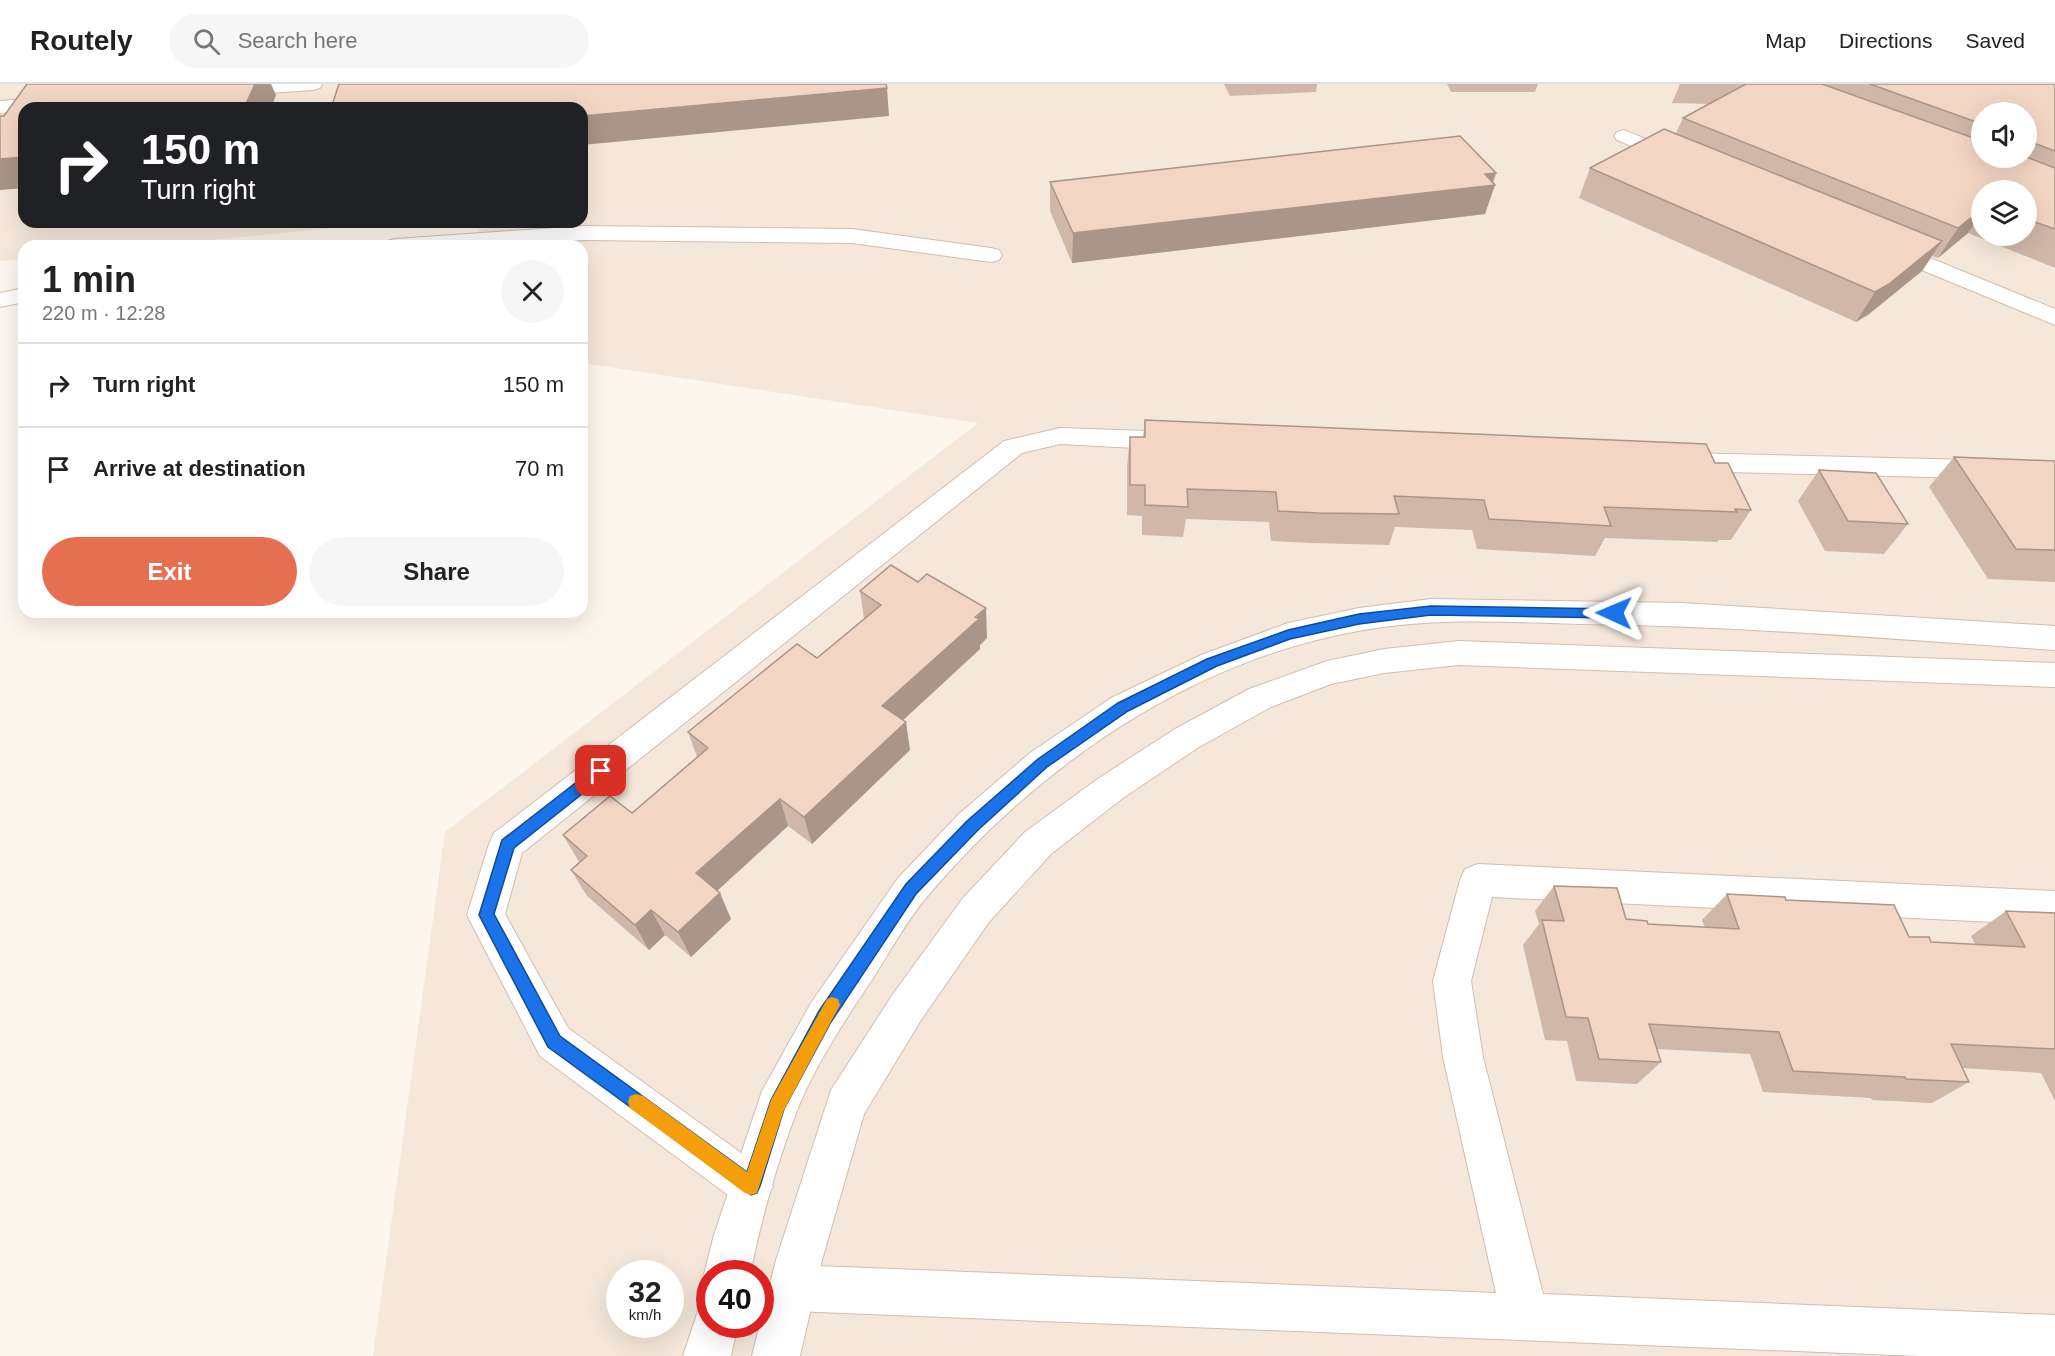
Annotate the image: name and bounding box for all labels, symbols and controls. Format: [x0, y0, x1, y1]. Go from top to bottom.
search box [169, 14, 589, 68]
text: Routely [30, 25, 133, 56]
icon: search [190, 25, 223, 58]
text: Search here [238, 28, 358, 53]
text: Map [1765, 29, 1806, 52]
text: Directions [1839, 29, 1932, 52]
text: Saved [1965, 29, 2025, 52]
map controls [1971, 102, 2037, 246]
button: sound [1971, 102, 2037, 168]
icon: right [42, 126, 120, 204]
text: 150 m [141, 126, 260, 173]
text: Turn right [141, 175, 256, 205]
button: layers [1971, 180, 2037, 246]
text: 1 min [42, 259, 136, 300]
button: close [501, 260, 564, 323]
text: 220 m · 12:28 [42, 302, 165, 324]
icon: right [42, 369, 75, 402]
text: Turn right [93, 372, 195, 397]
text: 150 m [503, 372, 564, 397]
icon: arrive [42, 453, 75, 486]
text: Arrive at destination [93, 456, 306, 481]
text: 70 m [515, 456, 564, 481]
button: Exit [42, 537, 297, 606]
button: Share [309, 537, 564, 606]
position arrow [1582, 581, 1646, 645]
pin [575, 745, 626, 796]
icon: arrive [584, 754, 617, 787]
speed limit sign: 40 [696, 1260, 774, 1338]
text: 32 [628, 1275, 662, 1308]
text: km/h [629, 1306, 661, 1323]

